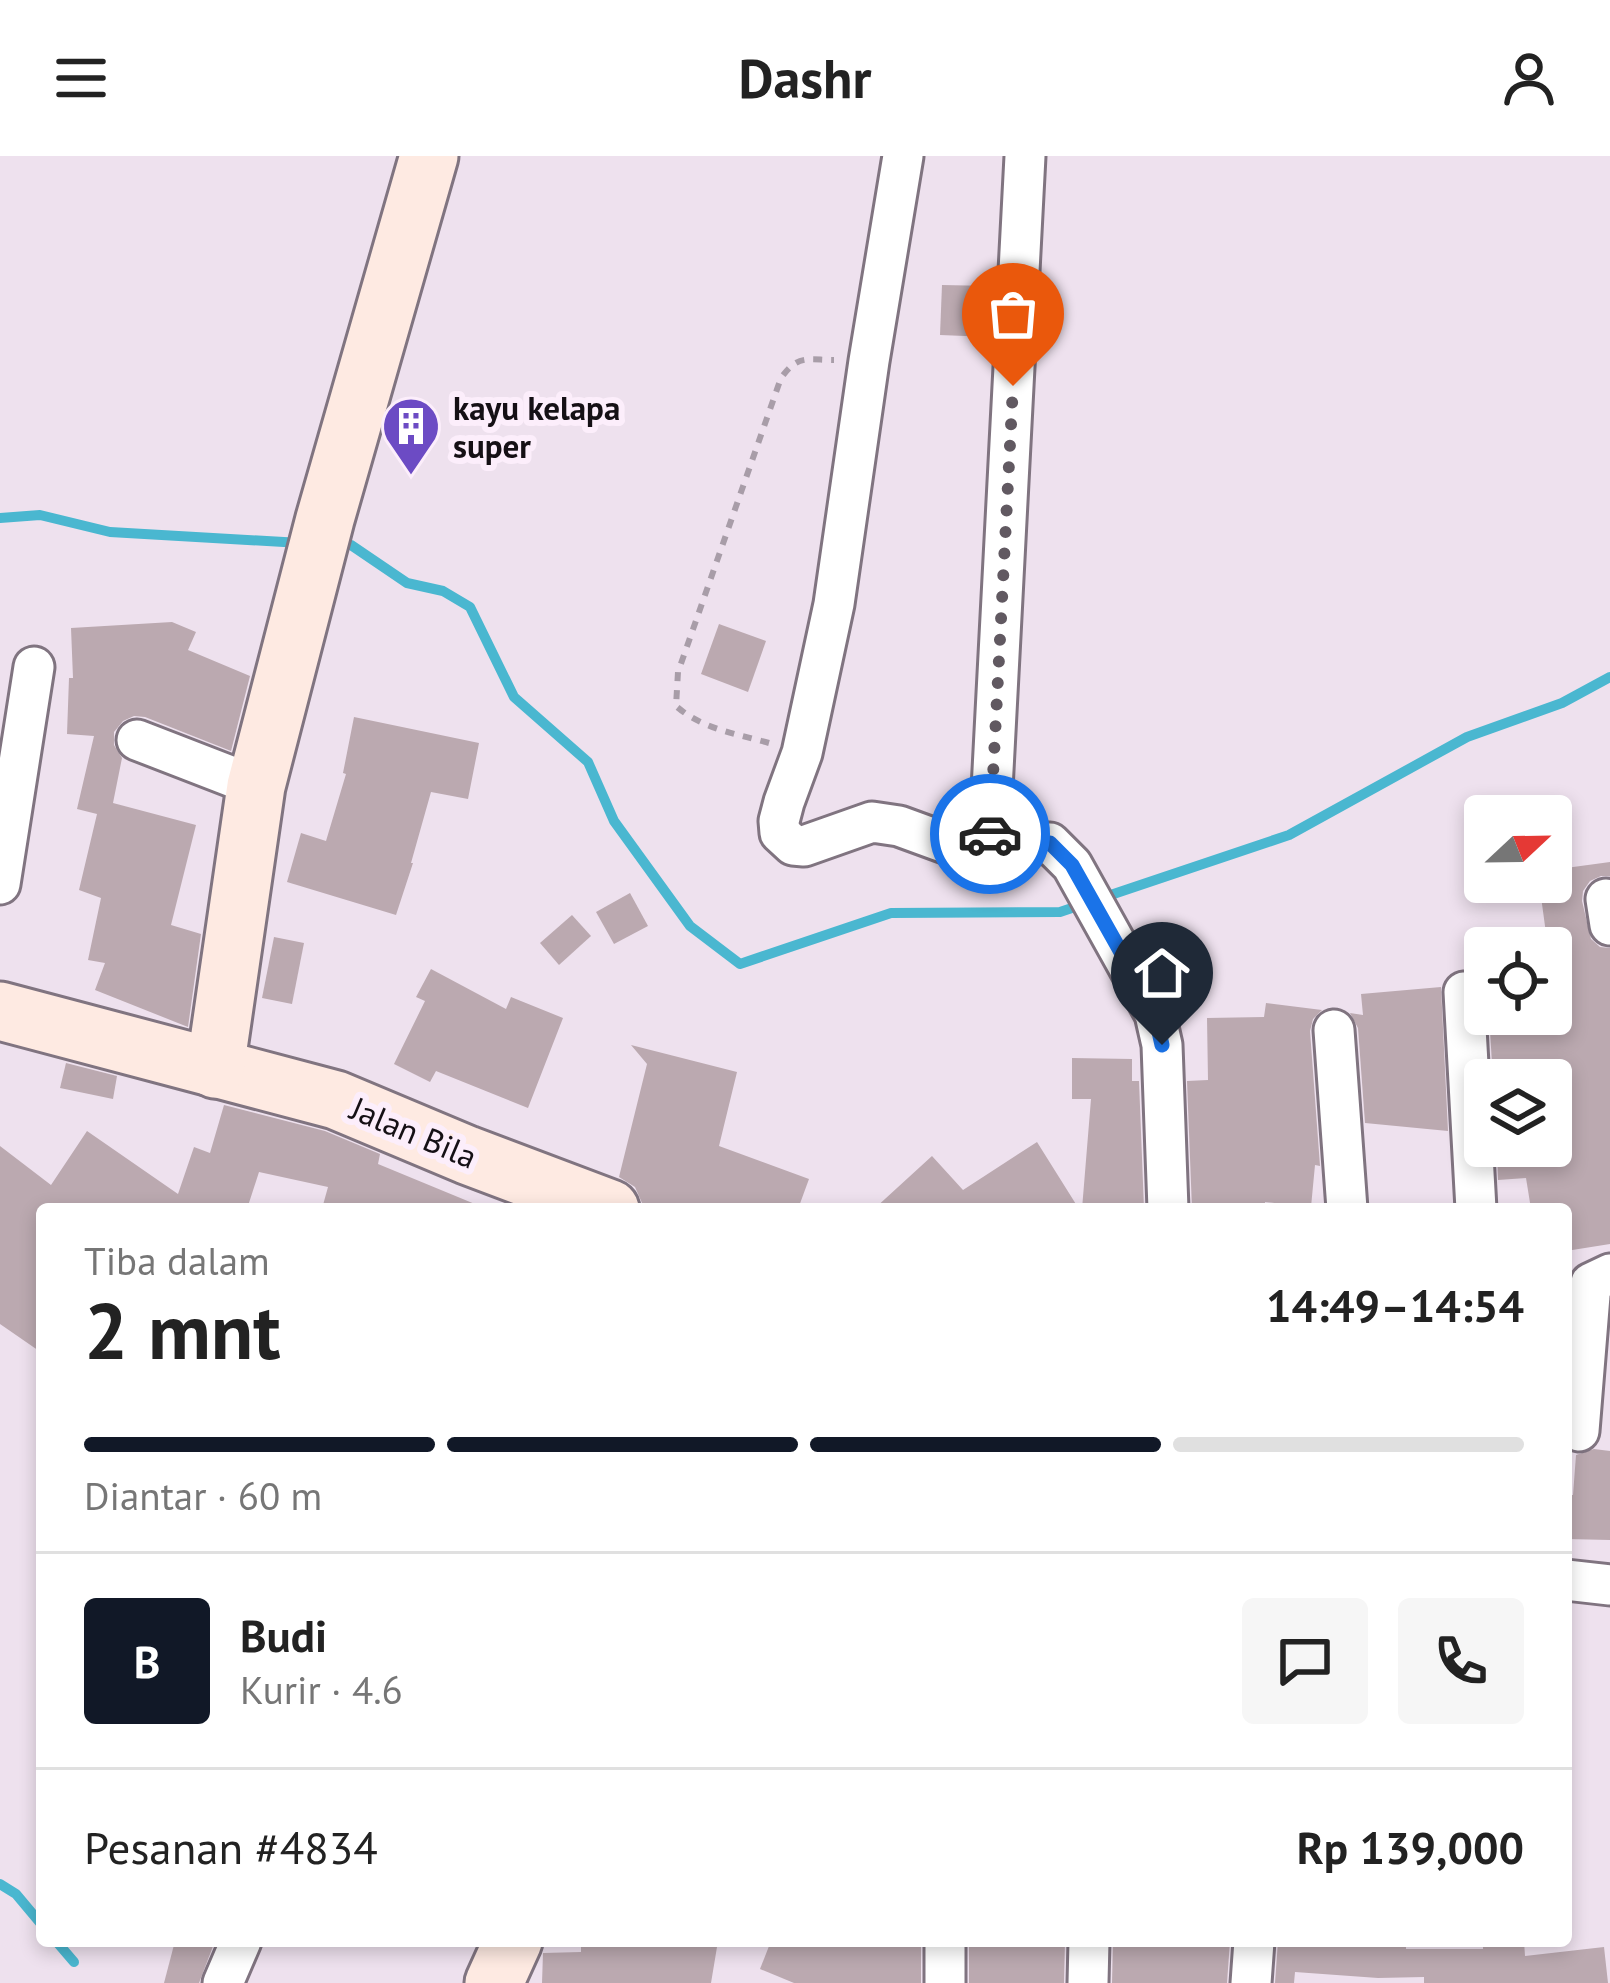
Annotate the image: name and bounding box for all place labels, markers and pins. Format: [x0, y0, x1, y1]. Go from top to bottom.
pin [962, 263, 1064, 386]
place label: kayu kelapa super [453, 386, 620, 467]
building icon: kayu kelapa super [380, 395, 442, 477]
pin [1111, 922, 1213, 1045]

